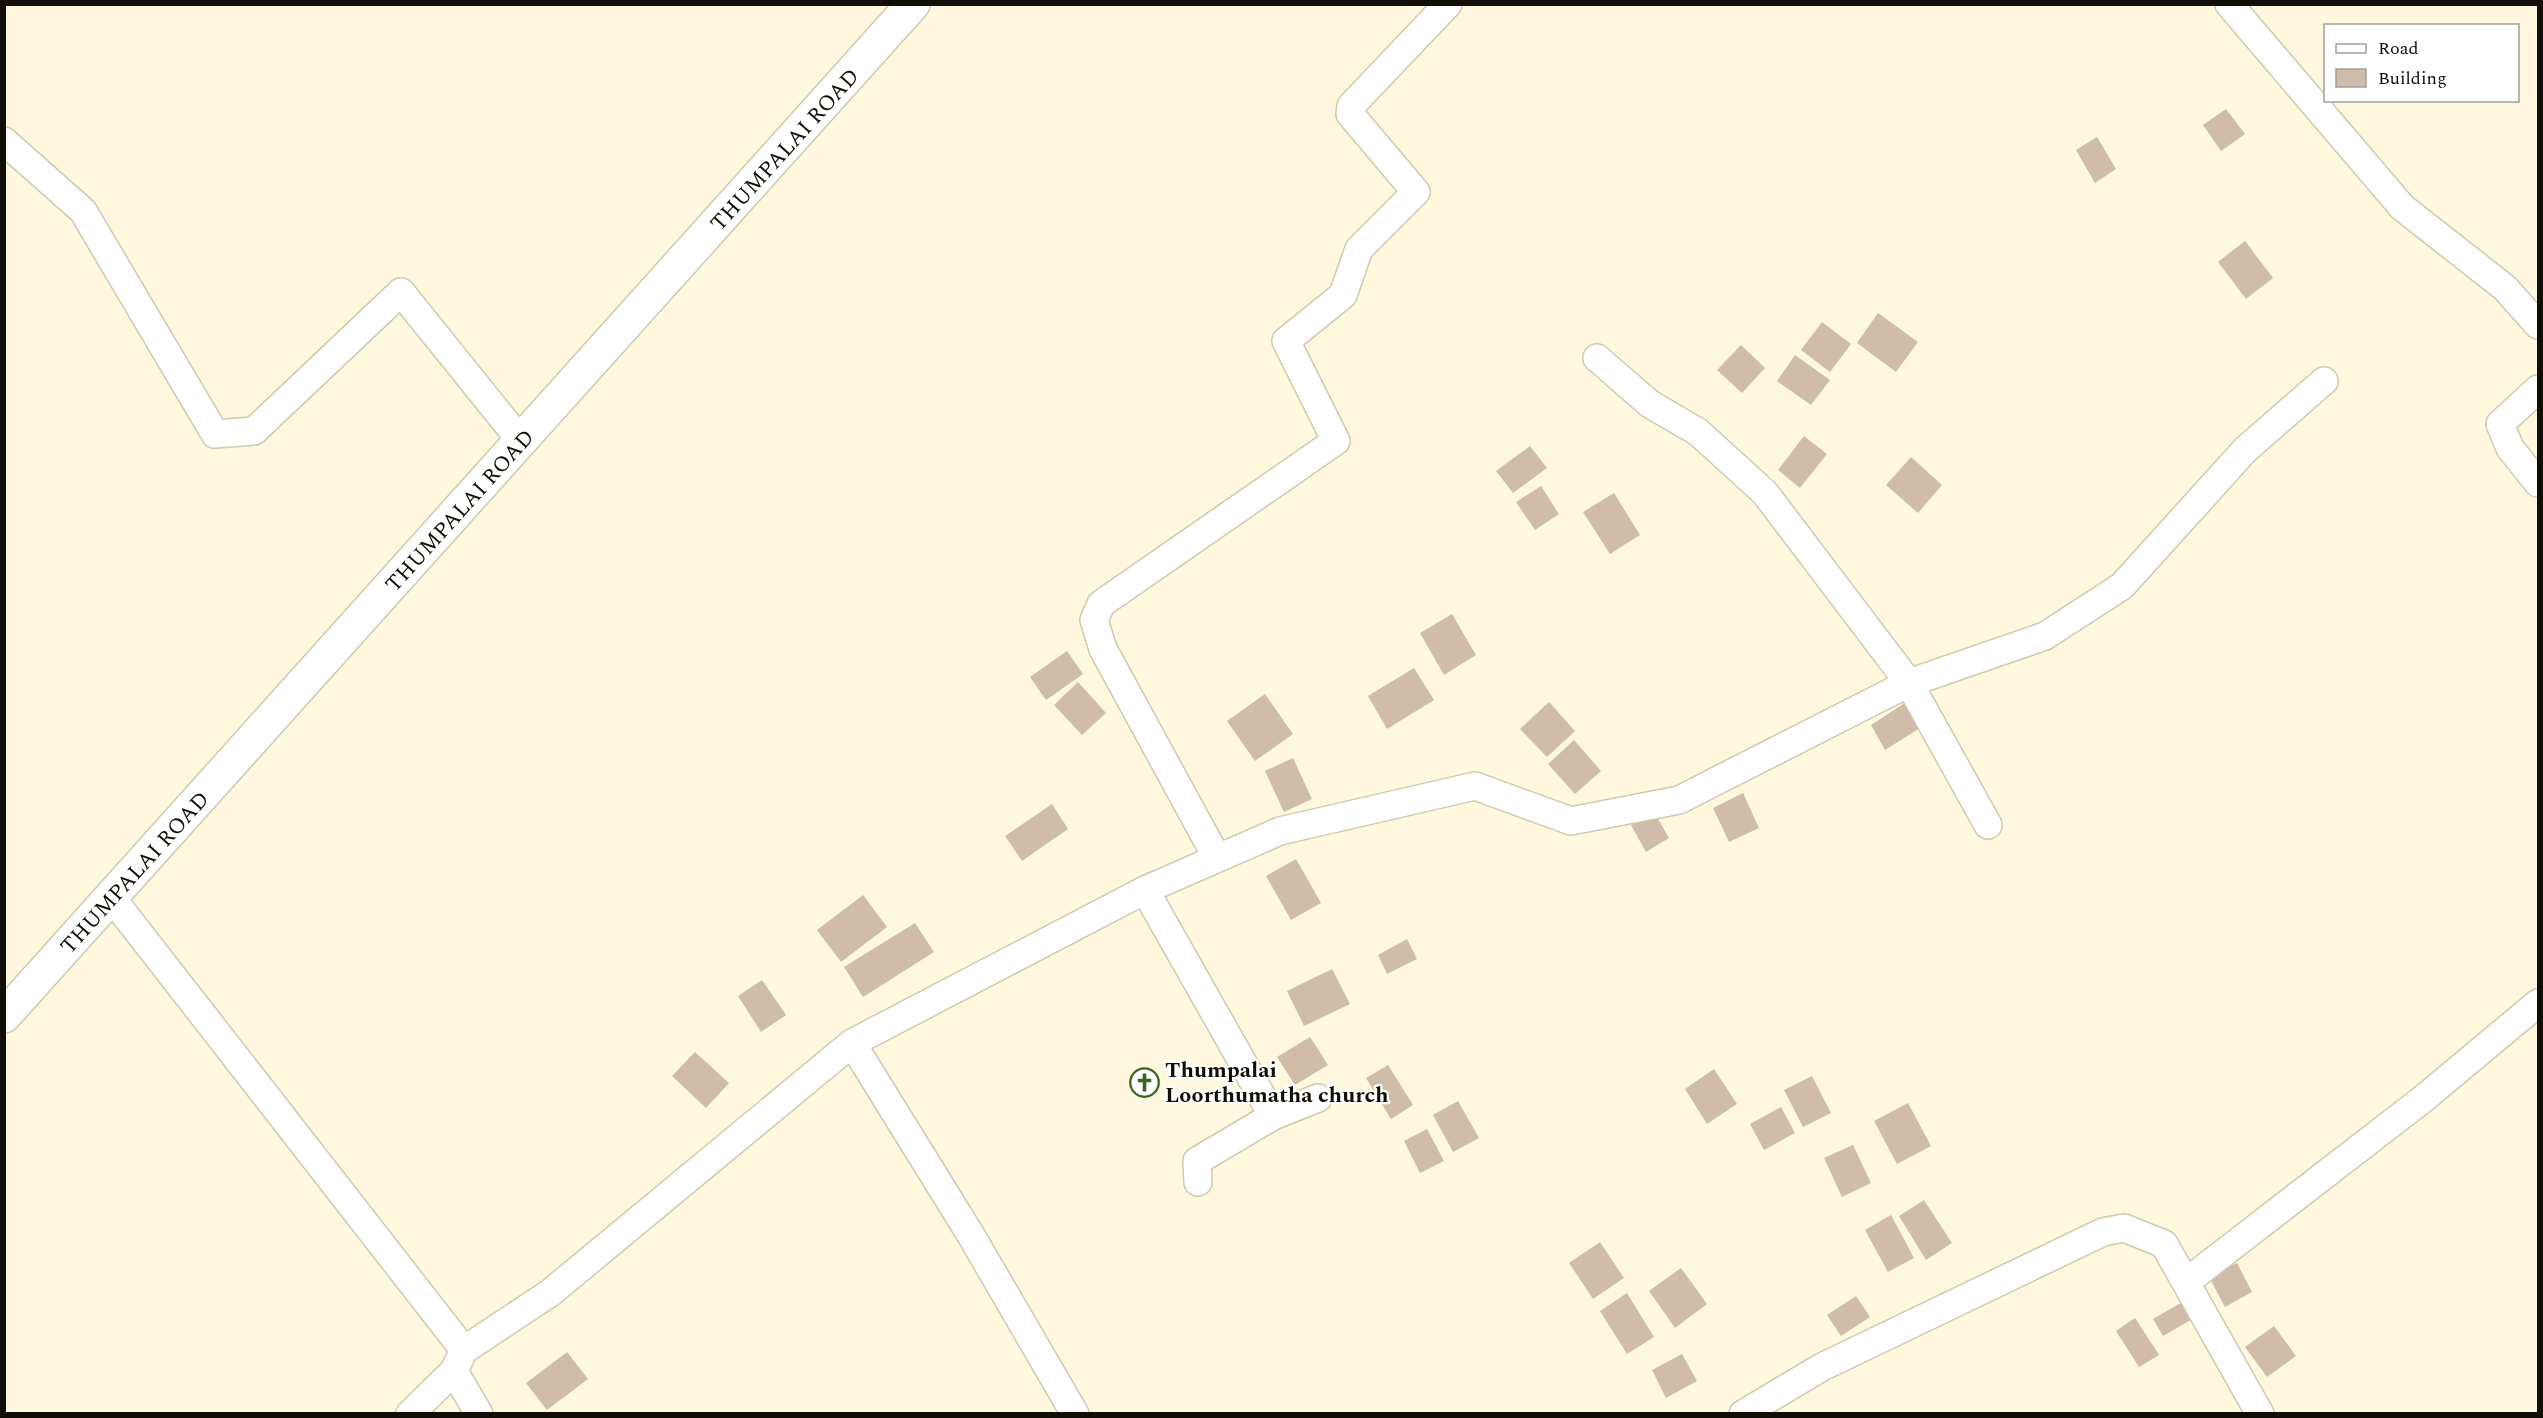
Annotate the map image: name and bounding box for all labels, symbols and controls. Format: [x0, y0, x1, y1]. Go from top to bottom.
legend [2324, 24, 2519, 102]
text: Road [2378, 35, 2419, 62]
street label: THUMPALAI ROAD [703, 61, 867, 239]
text: Building [2378, 65, 2447, 92]
street label: THUMPALAI ROAD [378, 422, 542, 600]
street label: THUMPALAI ROAD [53, 784, 217, 962]
place label: Thumpalai Loorthumatha church [1165, 1054, 1389, 1112]
church icon: Thumpalai Loorthumatha church [1128, 1066, 1160, 1098]

